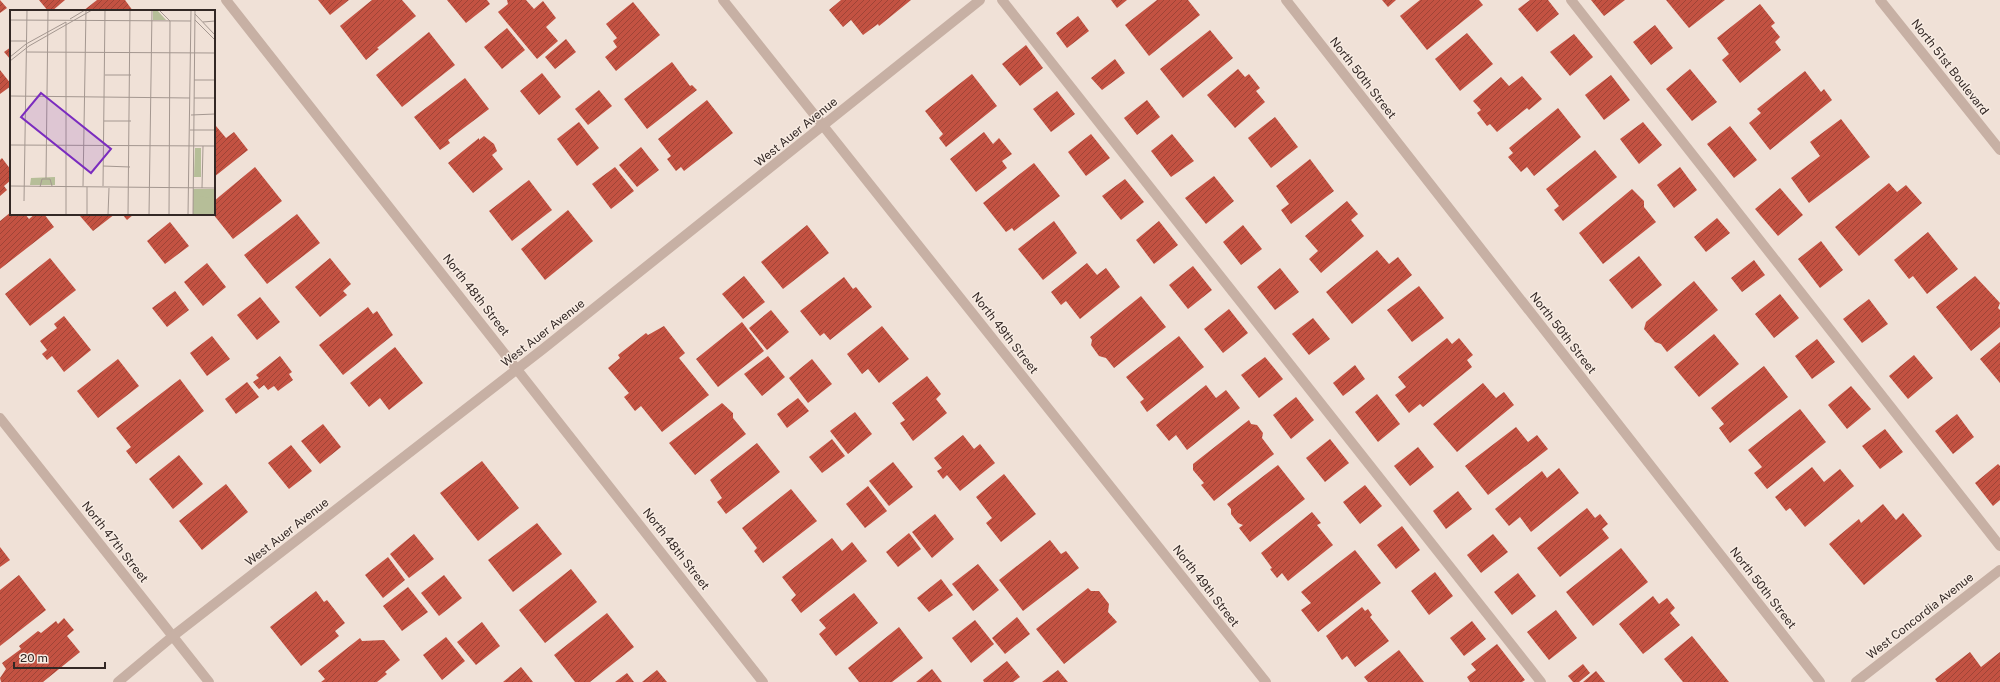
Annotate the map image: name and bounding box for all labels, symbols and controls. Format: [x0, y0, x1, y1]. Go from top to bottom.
inset map [10, 10, 215, 215]
street label: North 51st Boulevard [1908, 17, 1992, 117]
street label: North 50th Street [1327, 35, 1399, 122]
street label: West Auer Avenue [752, 94, 840, 170]
street label: North 48th Street [440, 251, 512, 339]
street label: North 49th Street [969, 290, 1041, 377]
street label: North 50th Street [1527, 290, 1599, 377]
street label: West Auer Avenue [498, 296, 588, 370]
street label: West Auer Avenue [242, 495, 332, 569]
street label: North 47th Street [79, 499, 151, 586]
street label: North 48th Street [640, 505, 712, 593]
street label: North 49th Street [1170, 543, 1242, 630]
street label: North 50th Street [1727, 545, 1799, 632]
street label: West Concordia Avenue [1864, 570, 1976, 662]
scale bar [14, 644, 105, 670]
text: 20 m [20, 651, 48, 665]

